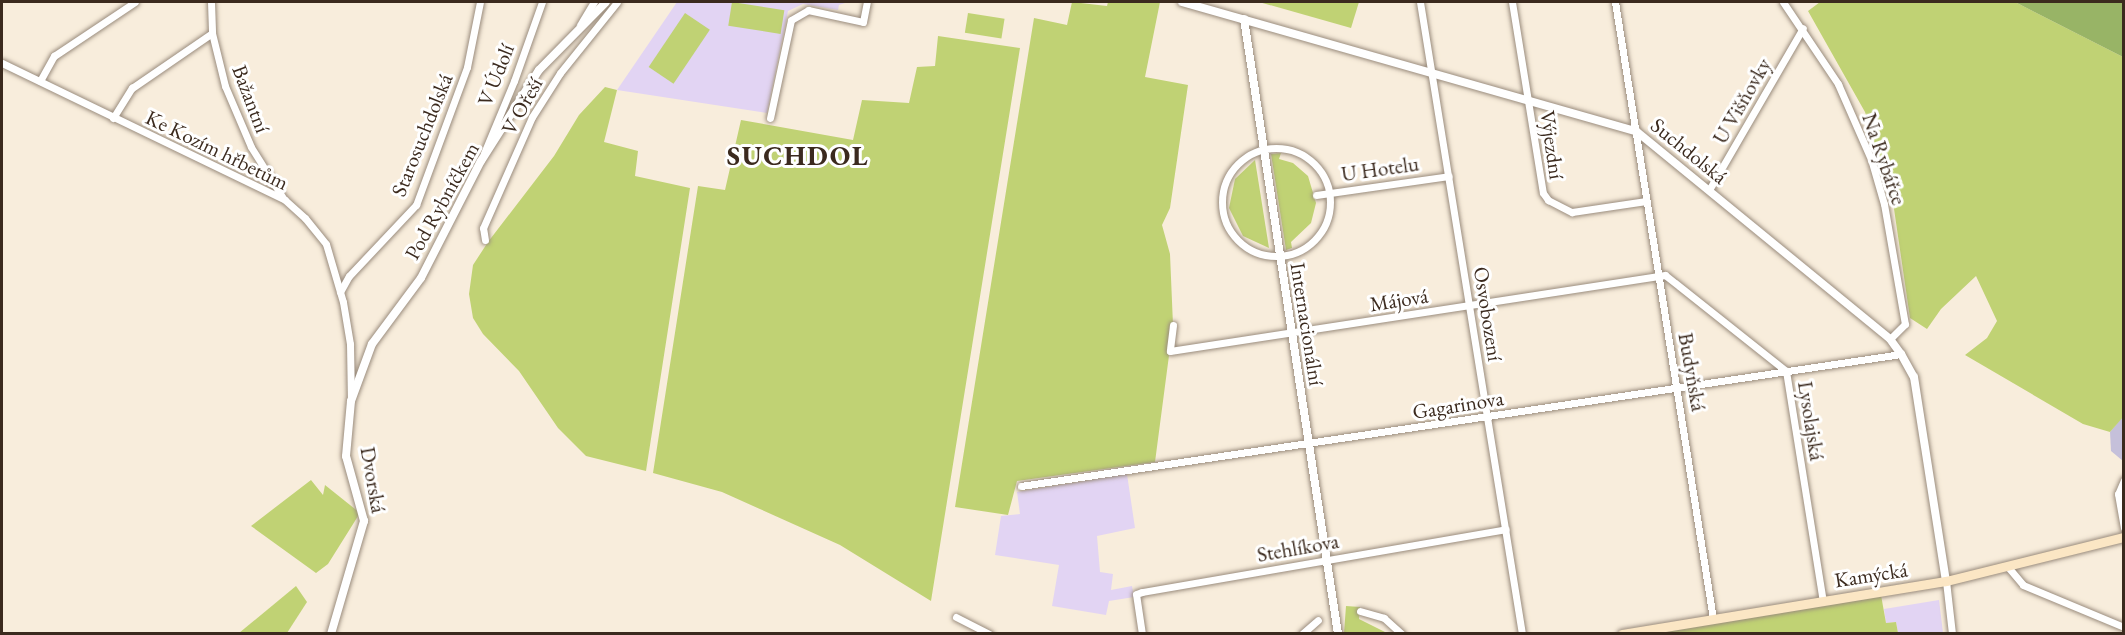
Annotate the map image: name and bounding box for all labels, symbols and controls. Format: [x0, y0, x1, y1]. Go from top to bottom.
street label: V Údolí [472, 40, 520, 110]
street label: U Višňovky [1707, 54, 1777, 148]
street label: Bažantní [227, 62, 275, 136]
street label: Starosuchdolská [386, 70, 458, 200]
street label: V Ořeší [496, 73, 548, 139]
street label: Ke Kozím hřbetům [142, 105, 292, 195]
street label: Výjezdní [1535, 109, 1569, 181]
street label: Na Rybářce [1857, 110, 1911, 208]
street label: Suchdolská [1646, 113, 1732, 189]
street label: Pod Rybníčkem [399, 138, 485, 264]
district label: SUCHDOL [727, 140, 869, 172]
street label: U Hotelu [1340, 151, 1420, 187]
street label: Internacionální [1285, 261, 1329, 387]
street label: Osvobození [1468, 265, 1508, 363]
street label: Májová [1368, 283, 1430, 317]
street label: Budyňská [1673, 331, 1711, 413]
street label: Lysolajská [1792, 379, 1830, 463]
street label: Gagarinova [1411, 385, 1505, 425]
street label: Dvorská [355, 445, 391, 515]
street label: Stehlíkova [1255, 528, 1341, 568]
street label: Kamýcká [1833, 557, 1909, 593]

